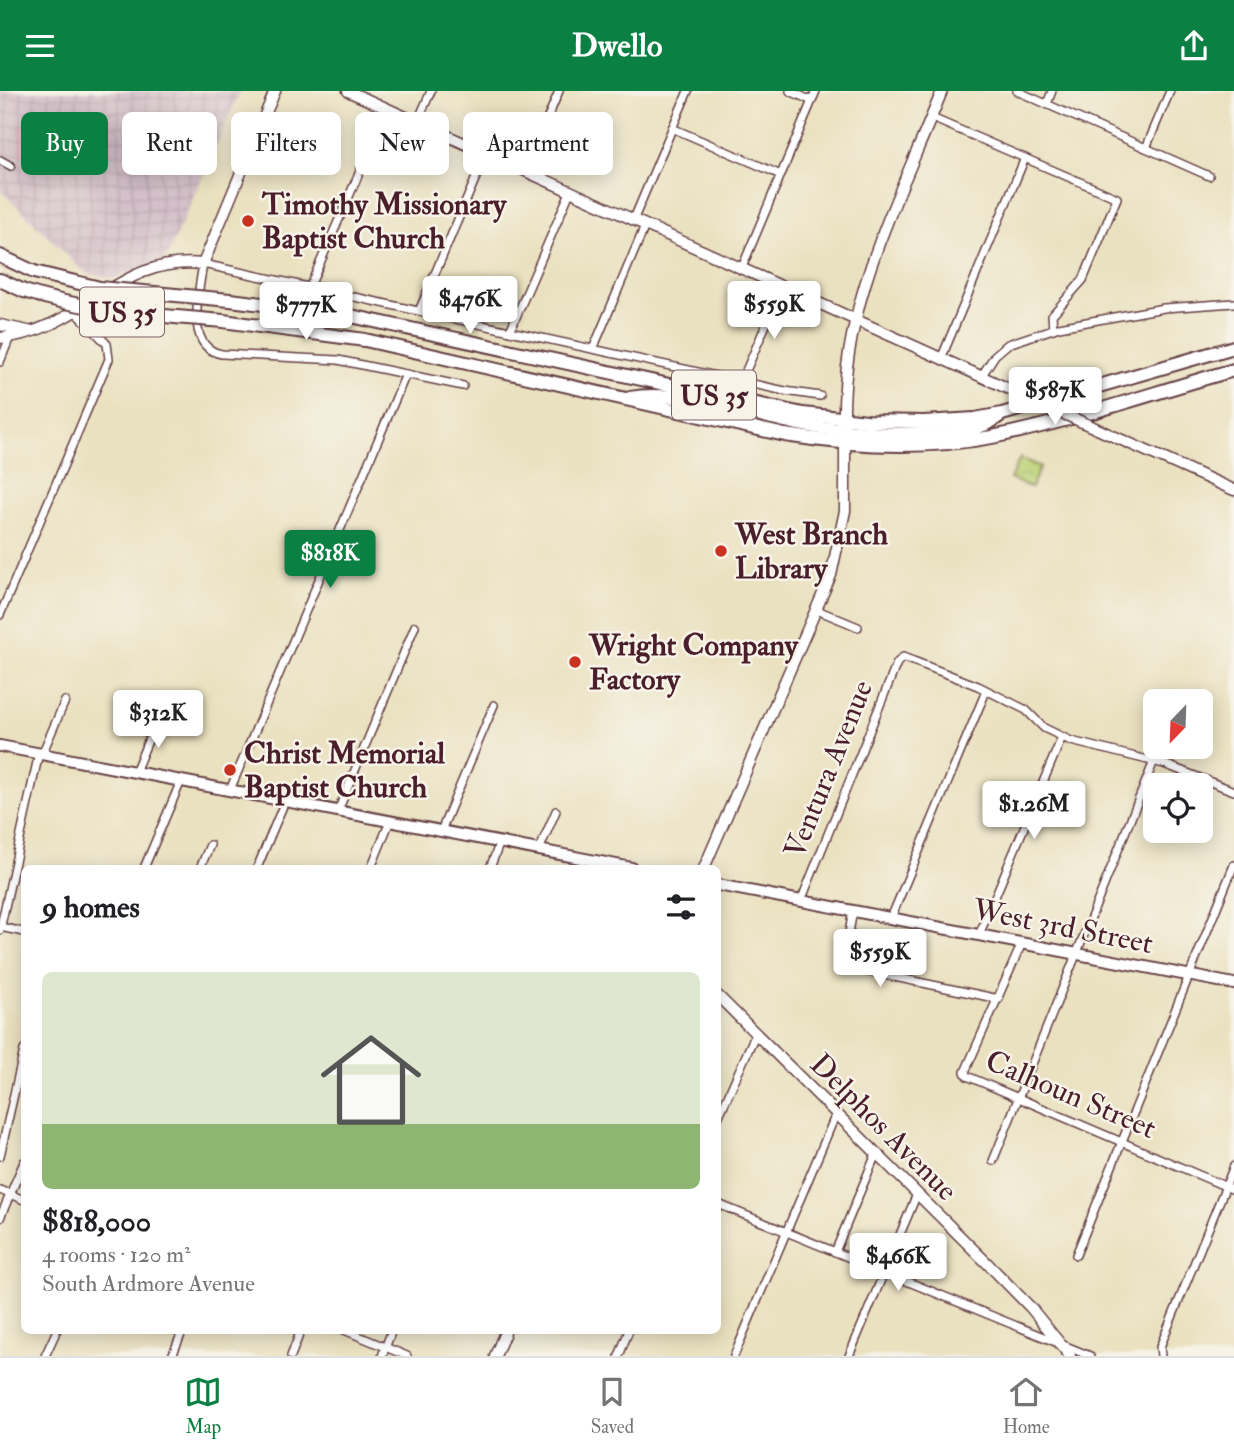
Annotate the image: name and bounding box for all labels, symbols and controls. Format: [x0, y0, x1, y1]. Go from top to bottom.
text: Dwello [572, 26, 662, 66]
icon: menu [21, 27, 59, 65]
icon: share [1175, 27, 1213, 65]
chip: Buy [21, 112, 108, 175]
chip: Rent [122, 112, 217, 175]
chip: Filters [231, 112, 341, 175]
chip: New [355, 112, 449, 175]
chip: Apartment [463, 112, 613, 175]
place label: Timothy Missionary Baptist Church [261, 186, 508, 257]
marker: Timothy Missionary Baptist Church [240, 213, 256, 229]
pin: $476K [421, 277, 519, 336]
pin: $559K [725, 281, 823, 341]
pin: $777K [257, 282, 355, 342]
text: $476K [438, 284, 502, 313]
road number: US 35 [80, 287, 164, 337]
text: $559K [743, 289, 805, 318]
text: $777K [276, 290, 336, 319]
pin: $587K [1006, 367, 1104, 427]
road number: US 35 [672, 371, 756, 419]
text: $587K [1025, 375, 1085, 404]
place label: West Branch Library [734, 516, 888, 587]
pin: $818K [281, 531, 379, 590]
text: $818K [301, 538, 359, 567]
marker: West Branch Library [713, 543, 729, 559]
place label: Wright Company Factory [588, 627, 800, 698]
marker: Wright Company Factory [567, 654, 583, 670]
street label: Ventura Avenue [776, 675, 881, 864]
north arrow [1143, 689, 1213, 759]
map controls [1143, 689, 1213, 843]
pin: $312K [109, 691, 207, 750]
text: $312K [129, 698, 187, 727]
place label: Christ Memorial Baptist Church [244, 735, 445, 806]
marker: Christ Memorial Baptist Church [222, 762, 238, 778]
button: locate [1143, 773, 1213, 843]
pin: $1.26M [977, 781, 1091, 841]
text: $1.26M [998, 789, 1070, 818]
icon: filters [662, 888, 700, 926]
text: 9 homes [42, 889, 140, 926]
street label: West 3rd Street [969, 891, 1156, 962]
pin: $559K [831, 929, 929, 989]
text: $559K [849, 937, 911, 966]
icon: home [308, 1017, 434, 1143]
street label: Calhoun Street [980, 1042, 1162, 1147]
street label: Delphos Avenue [802, 1046, 965, 1209]
text: $818,000 [42, 1203, 151, 1240]
pin: $466K [849, 1233, 947, 1293]
text: 4 rooms · 120 m² [42, 1240, 191, 1269]
text: $466K [866, 1241, 930, 1270]
text: South Ardmore Avenue [42, 1269, 255, 1298]
tab: Map [184, 1373, 222, 1439]
tab: Saved [591, 1373, 634, 1439]
tab: Home [1003, 1373, 1050, 1439]

